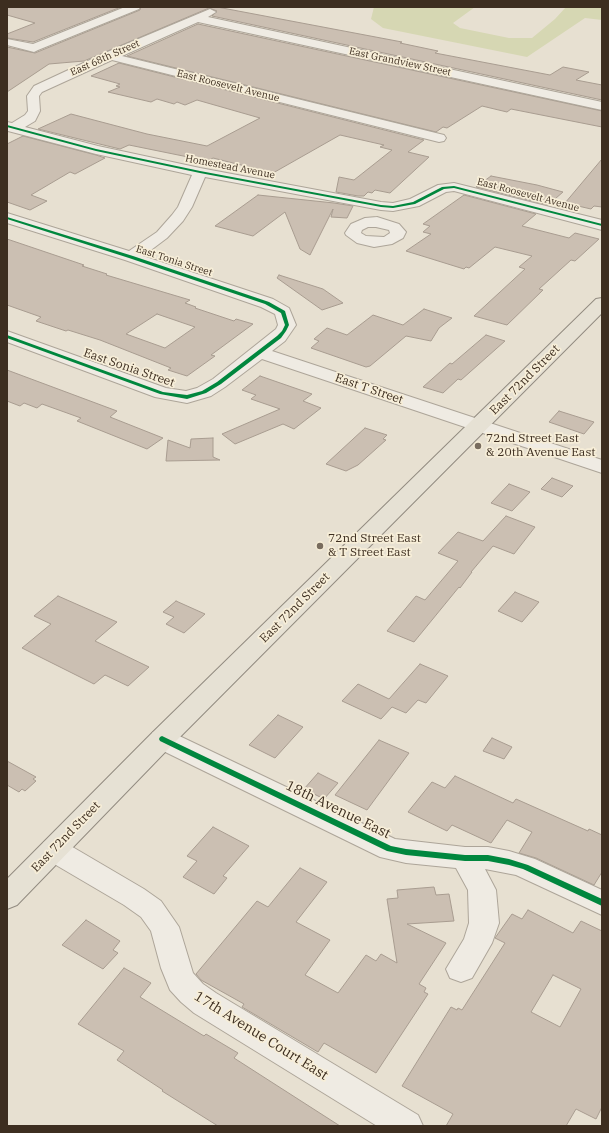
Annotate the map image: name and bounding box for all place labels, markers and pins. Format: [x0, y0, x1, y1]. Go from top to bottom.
place label: 72nd Street East & 20th Avenue East [486, 432, 595, 460]
marker: 72nd Street East & 20th Avenue East [473, 441, 483, 451]
place label: 72nd Street East & T Street East [328, 532, 421, 560]
marker: 72nd Street East & T Street East [315, 541, 325, 551]

